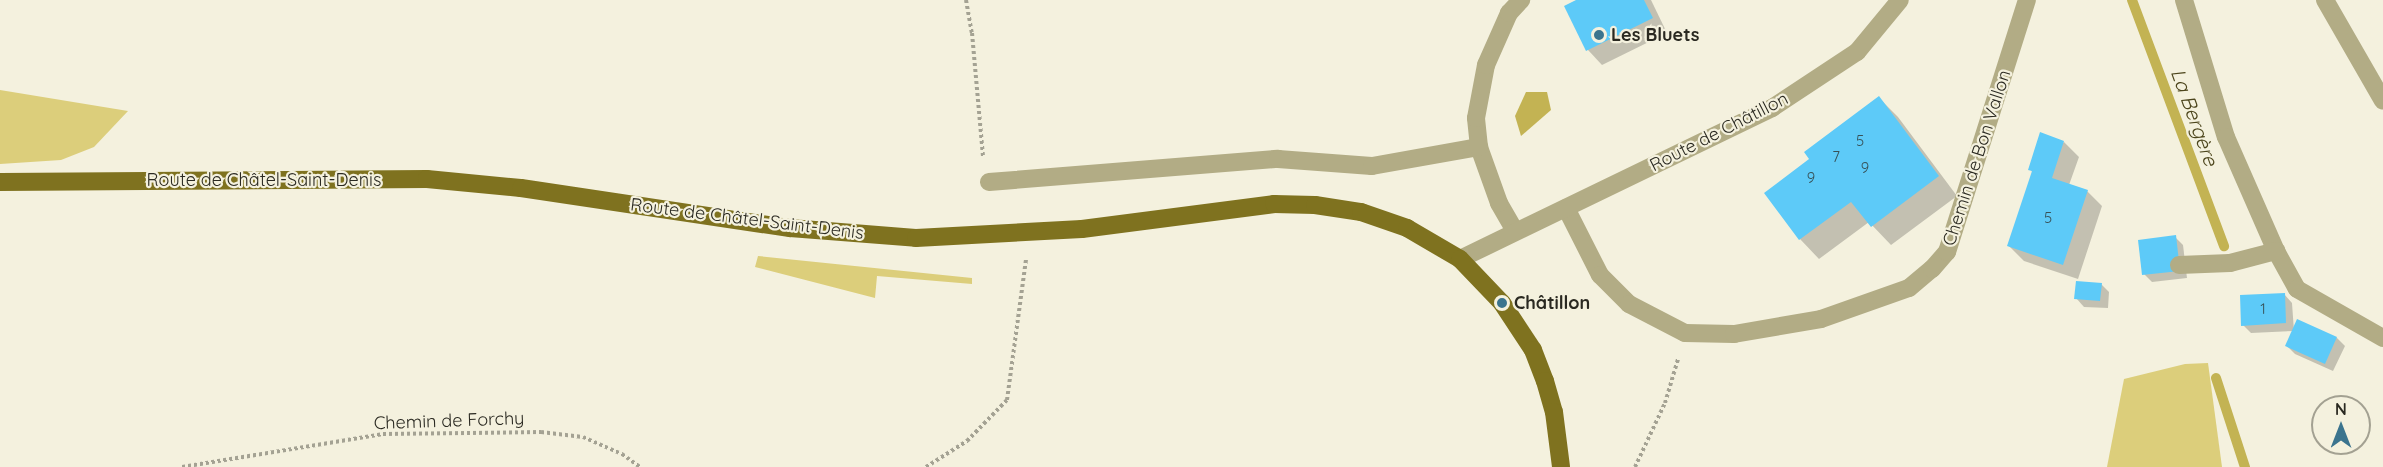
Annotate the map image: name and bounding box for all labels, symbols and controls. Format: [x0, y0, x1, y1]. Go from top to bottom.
place label: Les Bluets [1611, 24, 1700, 46]
marker: Les Bluets [1592, 28, 1606, 42]
water label: La Bergère [2166, 65, 2224, 169]
street label: Chemin de Bon Vallon [1938, 67, 2016, 249]
street label: Route de Châtillon [1646, 88, 1792, 176]
house number: 5 [1856, 132, 1864, 150]
house number: 7 [1832, 148, 1840, 166]
house number: 9 [1861, 159, 1869, 177]
street label: Route de Châtel-Saint-Denis [147, 169, 381, 191]
house number: 9 [1807, 169, 1815, 187]
street label: Route de Châtel-Saint-Denis [629, 194, 865, 244]
house number: 5 [2044, 209, 2052, 227]
place label: Châtillon [1514, 292, 1590, 314]
marker: Châtillon [1495, 296, 1509, 310]
house number: 1 [2260, 300, 2266, 318]
north arrow [2311, 395, 2371, 455]
text: N [2335, 399, 2347, 419]
street label: Chemin de Forchy [373, 408, 525, 434]

